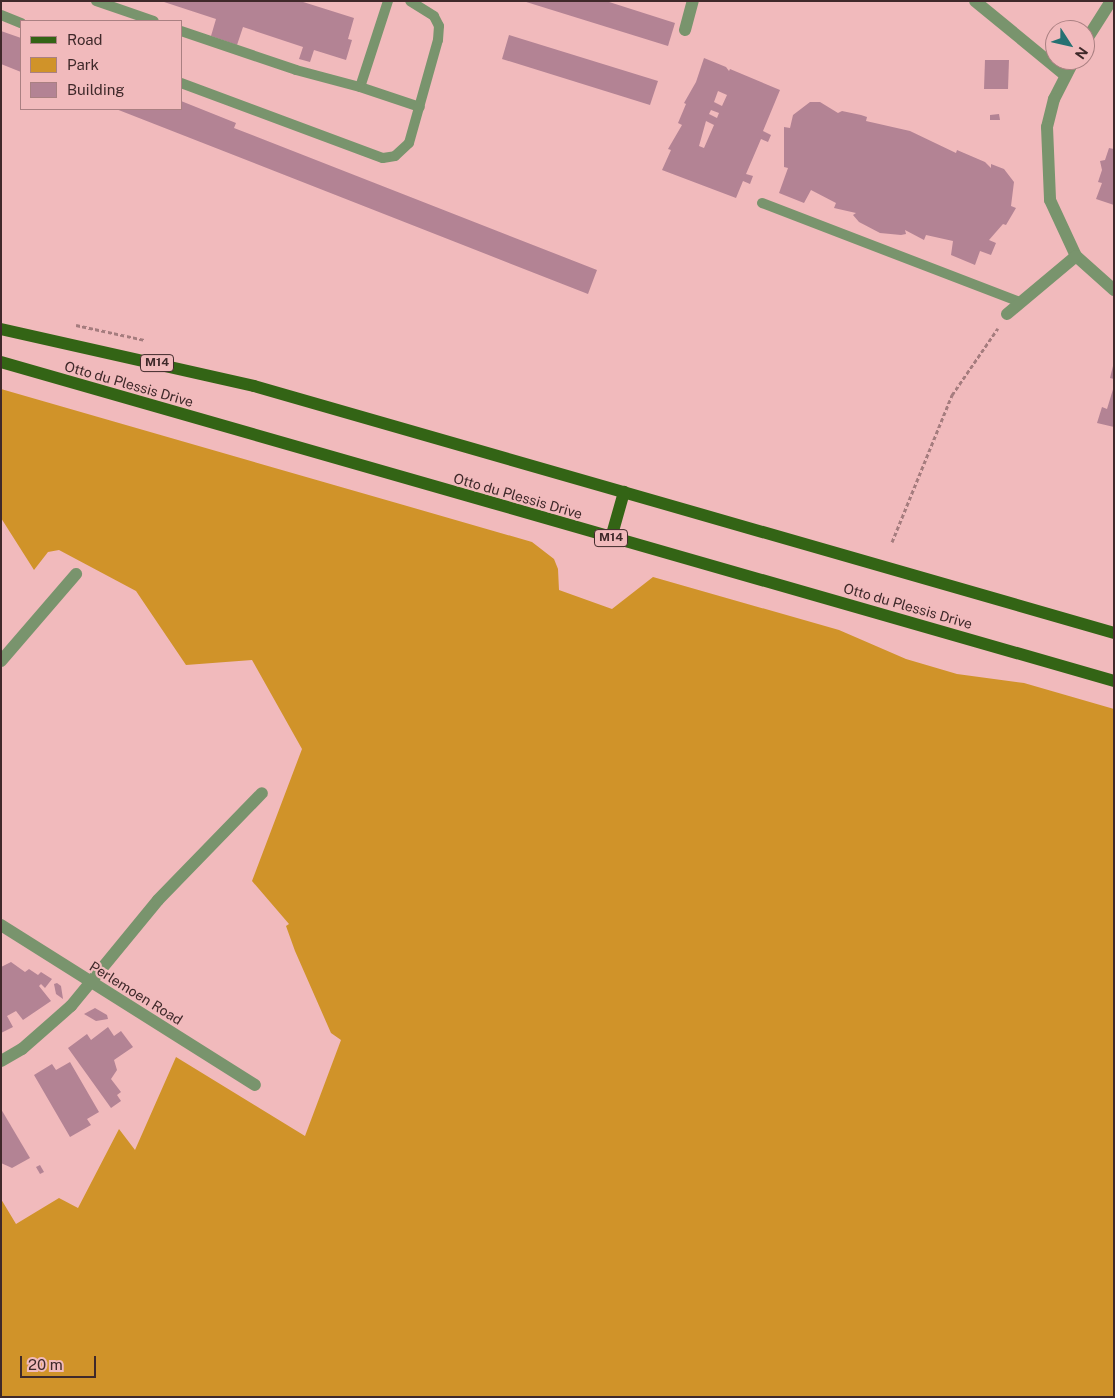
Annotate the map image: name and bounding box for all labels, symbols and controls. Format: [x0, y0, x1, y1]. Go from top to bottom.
legend [20, 20, 182, 110]
north arrow [1045, 20, 1095, 70]
text: Road [67, 31, 103, 48]
text: N [1072, 44, 1091, 62]
text: Park [67, 56, 99, 73]
text: Building [67, 81, 125, 98]
road number: M14 [140, 353, 174, 372]
street label: Otto du Plessis Drive [62, 358, 196, 410]
street label: Otto du Plessis Drive [451, 470, 585, 522]
road number: M14 [594, 528, 628, 548]
street label: Otto du Plessis Drive [841, 580, 975, 632]
street label: Perlemoen Road [86, 958, 186, 1028]
scale bar [22, 1346, 99, 1378]
text: 20 m [28, 1356, 63, 1373]

